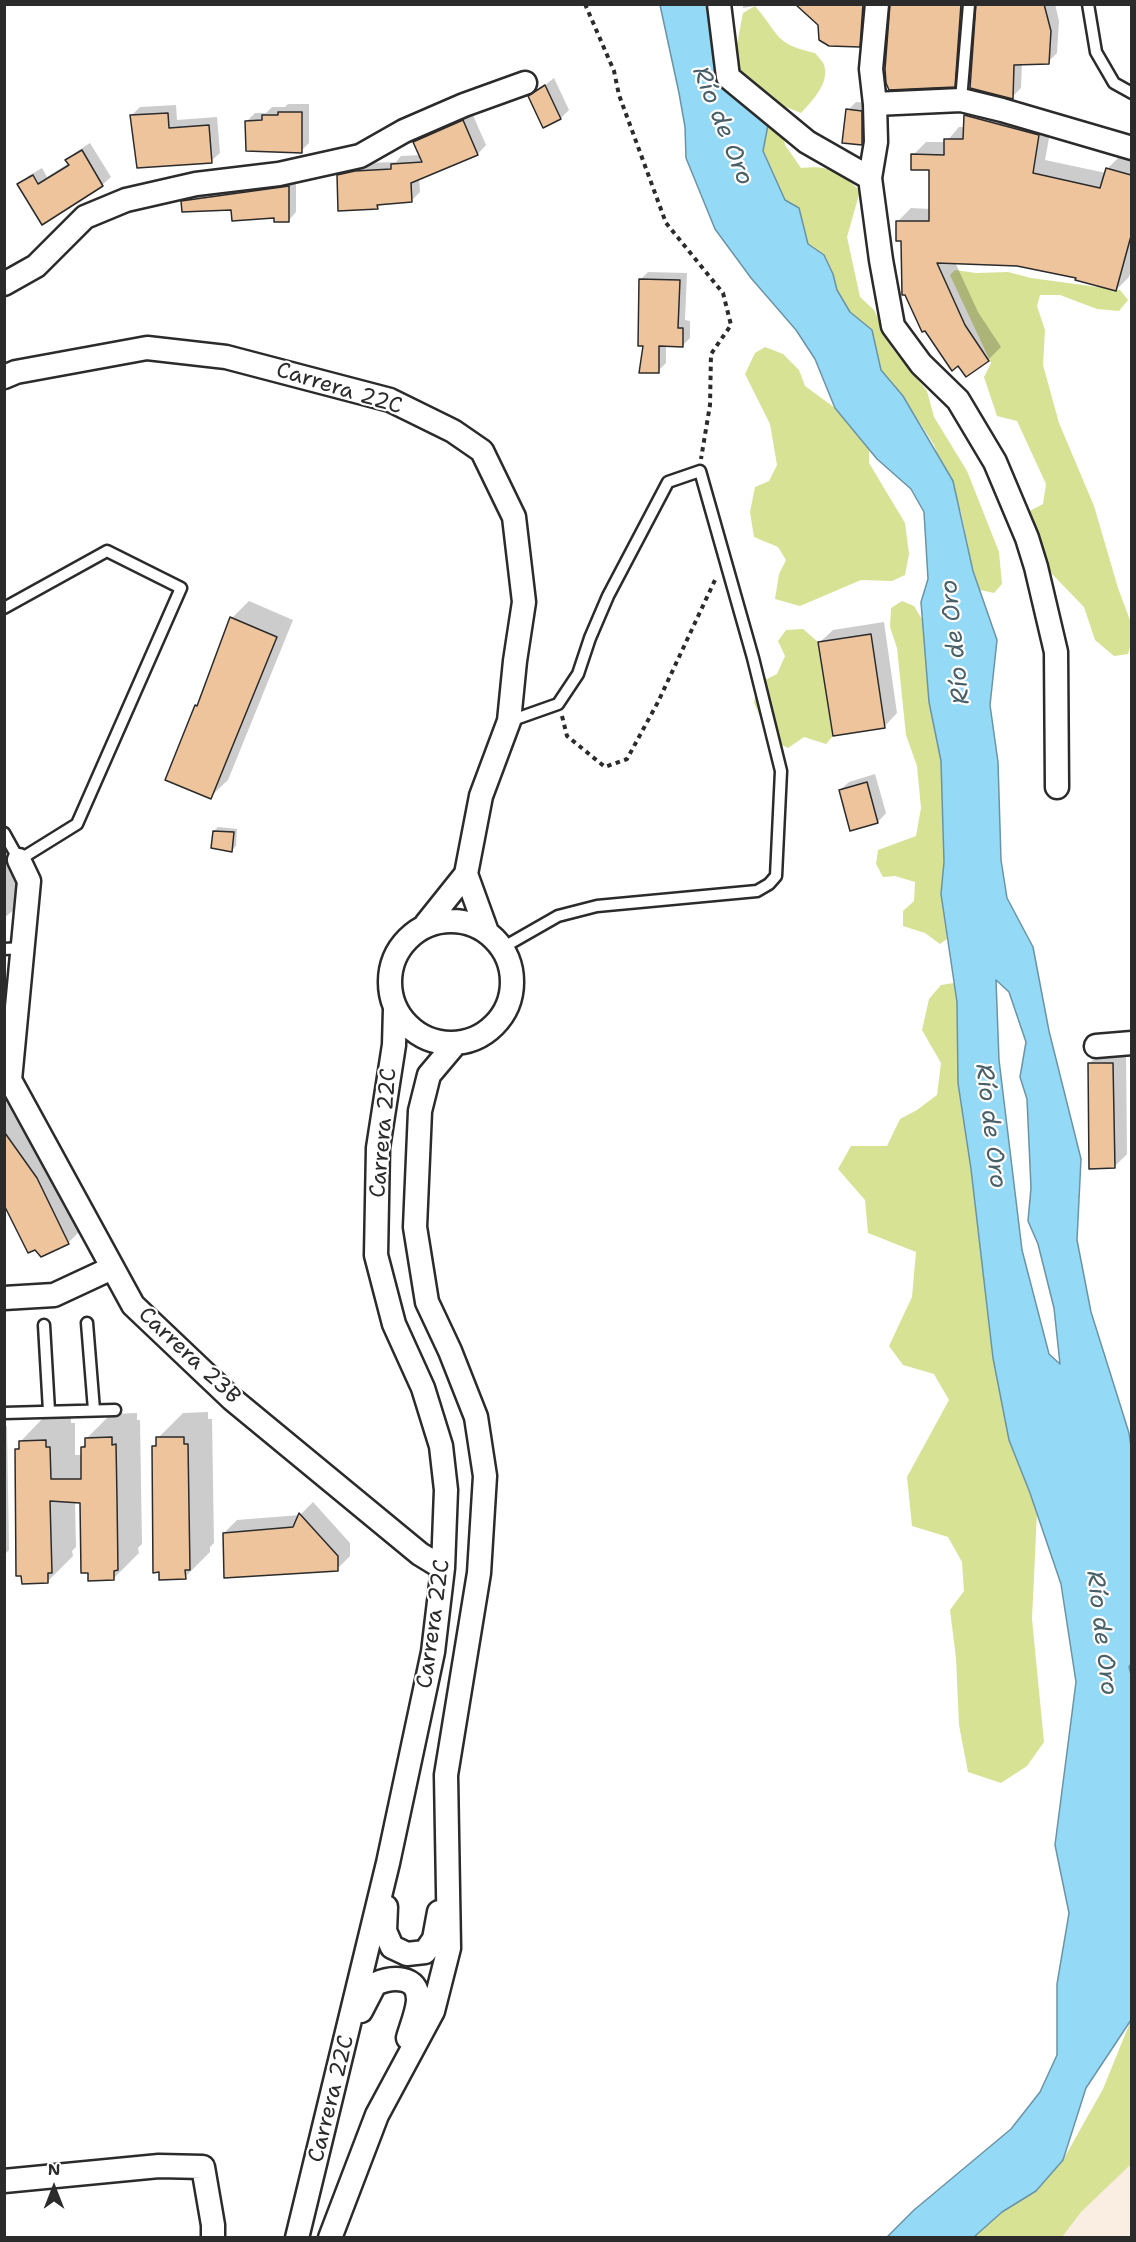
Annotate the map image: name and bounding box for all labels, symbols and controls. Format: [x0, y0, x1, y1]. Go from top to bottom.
water label: Río de Oro [685, 62, 759, 190]
street label: Carrera 22C [273, 357, 405, 421]
water label: Río de Oro [935, 578, 977, 706]
water label: Río de Oro [968, 1062, 1012, 1190]
street label: Carrera 22C [365, 1067, 403, 1199]
street label: Carrera 23B [132, 1302, 246, 1410]
street label: Carrera 22C [412, 1558, 456, 1690]
water label: Río de Oro [1079, 1569, 1123, 1697]
street label: Carrera 22C [303, 2033, 361, 2165]
north arrow [24, 2158, 84, 2218]
text: N [48, 2159, 60, 2180]

